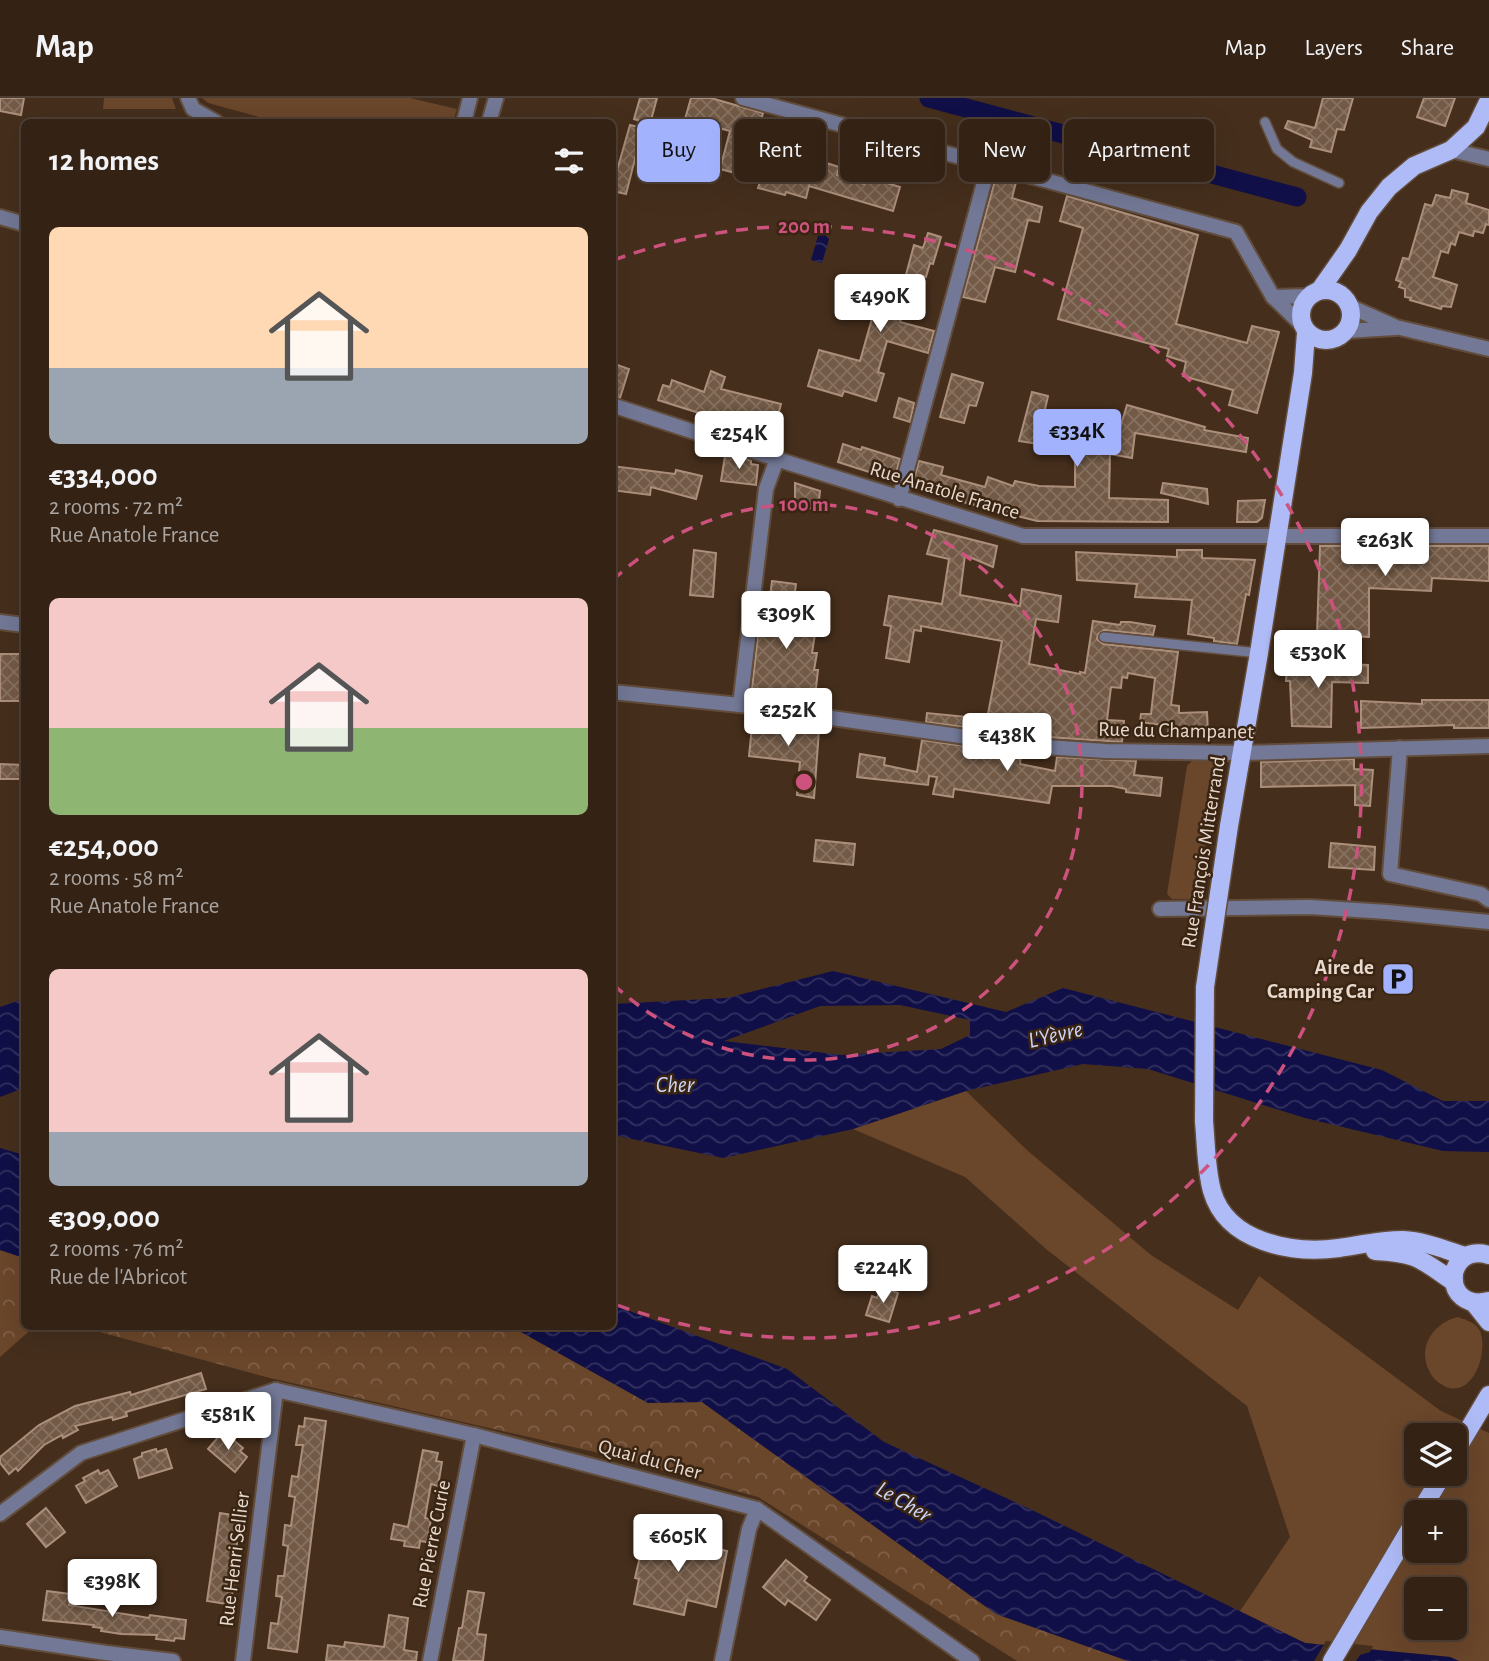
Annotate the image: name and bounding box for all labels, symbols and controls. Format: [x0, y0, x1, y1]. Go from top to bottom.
text: Map [35, 31, 94, 64]
text: Map [1224, 36, 1266, 60]
text: Layers [1304, 36, 1363, 60]
text: Share [1401, 36, 1454, 60]
chip: Buy [637, 119, 720, 182]
chip: Rent [734, 119, 826, 182]
chip: Filters [840, 119, 945, 182]
chip: New [959, 119, 1050, 182]
chip: Apartment [1064, 119, 1214, 182]
icon: filters [550, 142, 588, 180]
text: 12 homes [49, 146, 159, 176]
text: 200 m [778, 216, 830, 237]
icon: home [256, 273, 382, 399]
pin: €490K [831, 274, 929, 334]
text: €490K [851, 285, 909, 308]
pin: €334K [1028, 410, 1126, 469]
pin: €254K [690, 412, 788, 471]
text: €334K [1049, 420, 1105, 443]
text: €254K [711, 422, 767, 445]
street label: Rue Anatole France [867, 458, 1022, 523]
text: €334,000 [49, 461, 158, 491]
text: 100 m [779, 494, 829, 515]
text: 2 rooms · 72 m² [49, 496, 183, 519]
pin: €263K [1336, 518, 1434, 578]
text: Rue Anatole France [49, 524, 219, 547]
text: €263K [1357, 529, 1413, 552]
pin: €309K [737, 592, 835, 651]
text: €309K [757, 602, 815, 625]
pin: €530K [1269, 630, 1367, 690]
text: €530K [1290, 641, 1346, 664]
icon: home [256, 644, 382, 770]
pin: €252K [739, 688, 837, 748]
text: €252K [760, 699, 816, 722]
pin: €438K [958, 714, 1056, 773]
street label: Rue du Champanet [1098, 719, 1254, 742]
text: €438K [979, 724, 1036, 747]
street label: Rue François Mitterrand [1178, 755, 1229, 950]
centre of rings [792, 770, 816, 794]
text: €254,000 [49, 832, 159, 862]
text: 2 rooms · 58 m² [49, 867, 184, 890]
text: Rue Anatole France [49, 895, 219, 918]
place label: Aire de Camping Car [1267, 957, 1375, 1002]
parking icon: Aire de Camping Car [1379, 960, 1417, 998]
icon: home [256, 1015, 382, 1141]
water label: L'Yèvre [1026, 1018, 1085, 1053]
water label: Cher [656, 1074, 695, 1097]
text: €309,000 [49, 1203, 160, 1233]
text: 2 rooms · 76 m² [49, 1238, 183, 1261]
pin: €224K [834, 1246, 932, 1305]
text: €224K [854, 1256, 912, 1279]
text: Rue de l'Abricot [49, 1266, 187, 1289]
pin: €581K [179, 1392, 277, 1452]
text: €581K [201, 1403, 255, 1426]
map controls [1404, 1423, 1467, 1640]
button: layers [1404, 1423, 1467, 1486]
street label: Quai du Cher [596, 1436, 704, 1483]
water label: Le Cher [872, 1477, 935, 1527]
street label: Rue Pierre Curie [409, 1478, 454, 1610]
street label: Rue Henri Sellier [216, 1490, 253, 1628]
button: + [1404, 1500, 1467, 1563]
pin: €605K [629, 1514, 727, 1574]
text: €605K [649, 1525, 707, 1548]
pin: €398K [63, 1560, 161, 1619]
text: €398K [84, 1570, 140, 1593]
button: − [1404, 1577, 1467, 1640]

